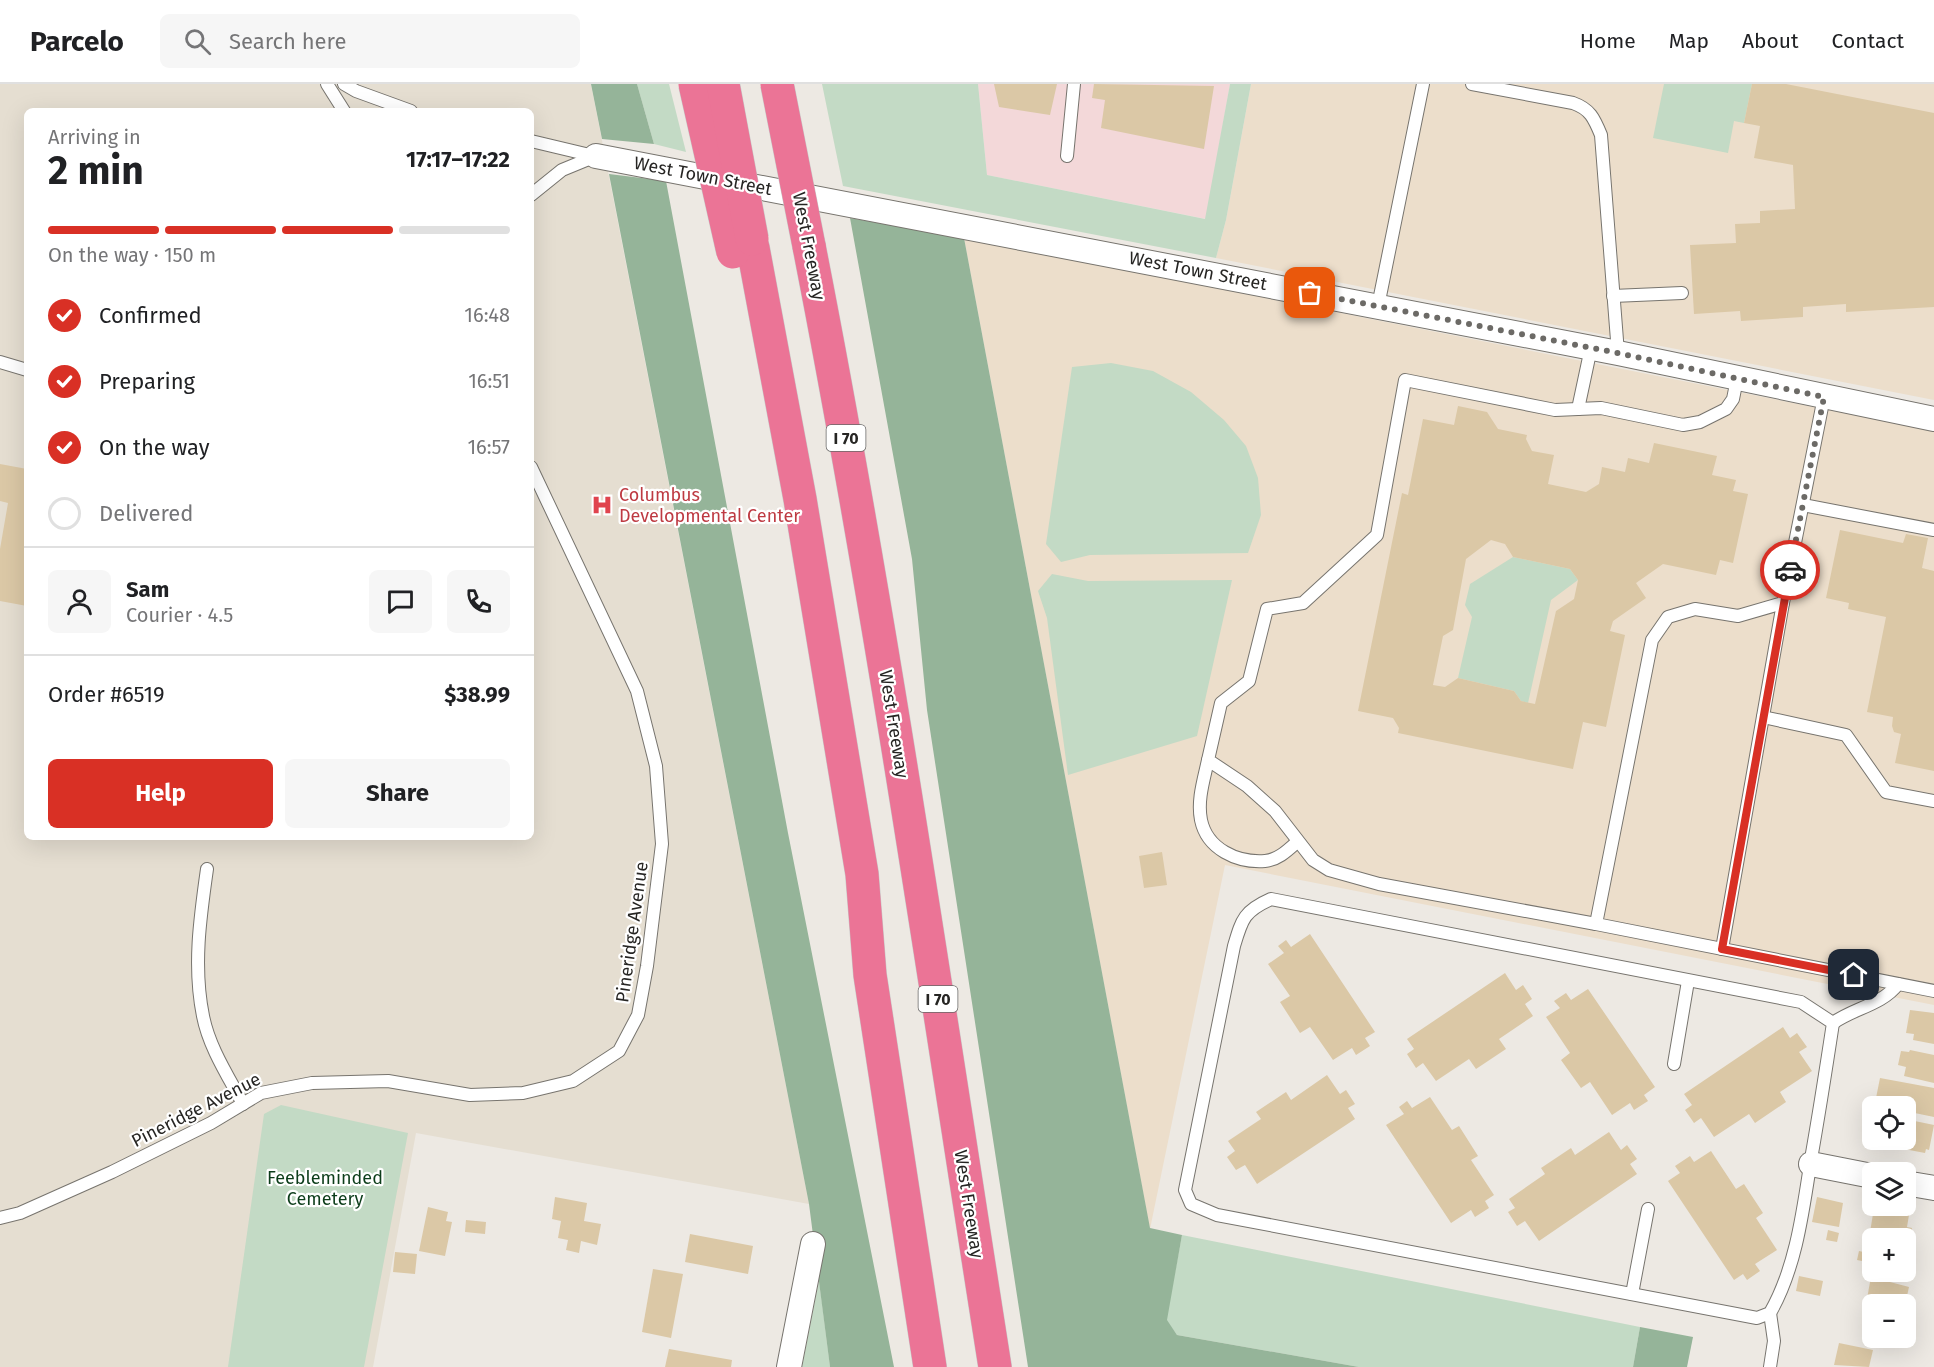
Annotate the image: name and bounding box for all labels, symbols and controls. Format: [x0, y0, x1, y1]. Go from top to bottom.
search box [160, 14, 580, 68]
text: Parcelo [30, 25, 124, 58]
icon: search [181, 25, 214, 58]
text: Search here [229, 28, 346, 55]
text: Home [1580, 28, 1636, 54]
text: Map [1669, 28, 1709, 54]
text: About [1742, 28, 1799, 54]
text: Contact [1832, 28, 1904, 54]
text: Arriving in [48, 125, 141, 149]
text: 17:17–17:22 [406, 146, 510, 173]
text: 2 min [48, 148, 144, 194]
street label: West Town Street [632, 152, 774, 200]
street label: West Freeway [788, 190, 830, 302]
text: On the way · 150 m [48, 243, 216, 267]
street label: West Town Street [1127, 247, 1269, 295]
pin [1284, 267, 1335, 318]
icon: bag [1293, 276, 1326, 309]
icon: check [48, 299, 81, 332]
text: Confirmed [99, 302, 202, 329]
text: 16:48 [464, 303, 510, 327]
icon: check [48, 365, 81, 398]
text: Preparing [99, 368, 195, 395]
text: 16:51 [468, 369, 510, 393]
road number: I 70 [826, 425, 866, 451]
icon: check [48, 431, 81, 464]
text: On the way [99, 434, 210, 461]
text: 16:57 [467, 435, 510, 459]
place label: Columbus Developmental Center [619, 484, 800, 527]
hospital icon: Columbus Developmental Center [590, 493, 614, 517]
text: Delivered [99, 500, 194, 527]
courier [1760, 540, 1820, 600]
icon: car [1774, 554, 1807, 587]
button: person [48, 570, 111, 633]
button: chat [369, 570, 432, 633]
button: phone [447, 570, 510, 633]
text: Sam [126, 576, 169, 603]
text: Courier · 4.5 [126, 603, 233, 627]
street label: West Freeway [875, 668, 913, 780]
text: Order #6519 [48, 681, 165, 708]
text: $38.99 [444, 681, 510, 708]
button: Help [48, 759, 273, 828]
button: Share [285, 759, 510, 828]
street label: Pineridge Avenue [611, 860, 653, 1004]
pin [1828, 949, 1879, 1000]
icon: home [1837, 958, 1870, 991]
road number: I 70 [918, 986, 958, 1012]
street label: Pineridge Avenue [128, 1068, 264, 1152]
map controls [1862, 1096, 1916, 1348]
button: locate [1862, 1096, 1916, 1150]
street label: West Freeway [950, 1148, 988, 1260]
button: layers [1862, 1162, 1916, 1216]
park label: Feebleminded Cemetery [267, 1167, 383, 1210]
button: + [1862, 1228, 1916, 1282]
button: − [1862, 1294, 1916, 1348]

